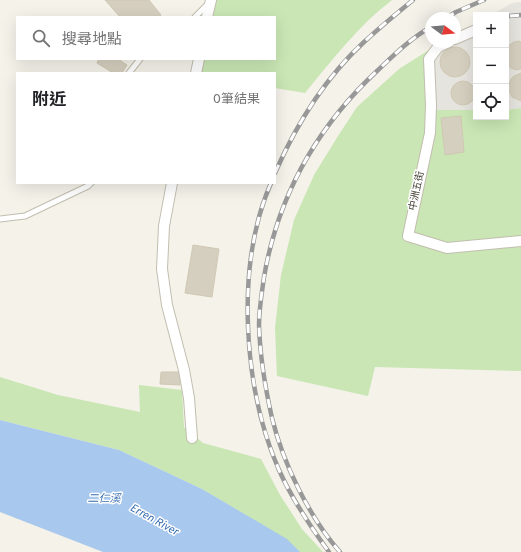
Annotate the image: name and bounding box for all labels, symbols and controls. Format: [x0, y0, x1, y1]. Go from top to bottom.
north arrow [425, 12, 461, 48]
map controls [473, 12, 509, 120]
button: + [473, 12, 509, 48]
search box [16, 16, 276, 60]
icon: search [30, 27, 52, 49]
text: 搜尋地點 [62, 31, 122, 50]
button: − [473, 48, 509, 84]
button: locate [473, 84, 509, 120]
text: 附近 [32, 90, 66, 112]
text: 0筆結果 [213, 92, 260, 108]
street label: 中洲五街 [406, 170, 428, 212]
water label: 二仁溪 [88, 492, 122, 506]
water label: Erren River [127, 501, 181, 539]

